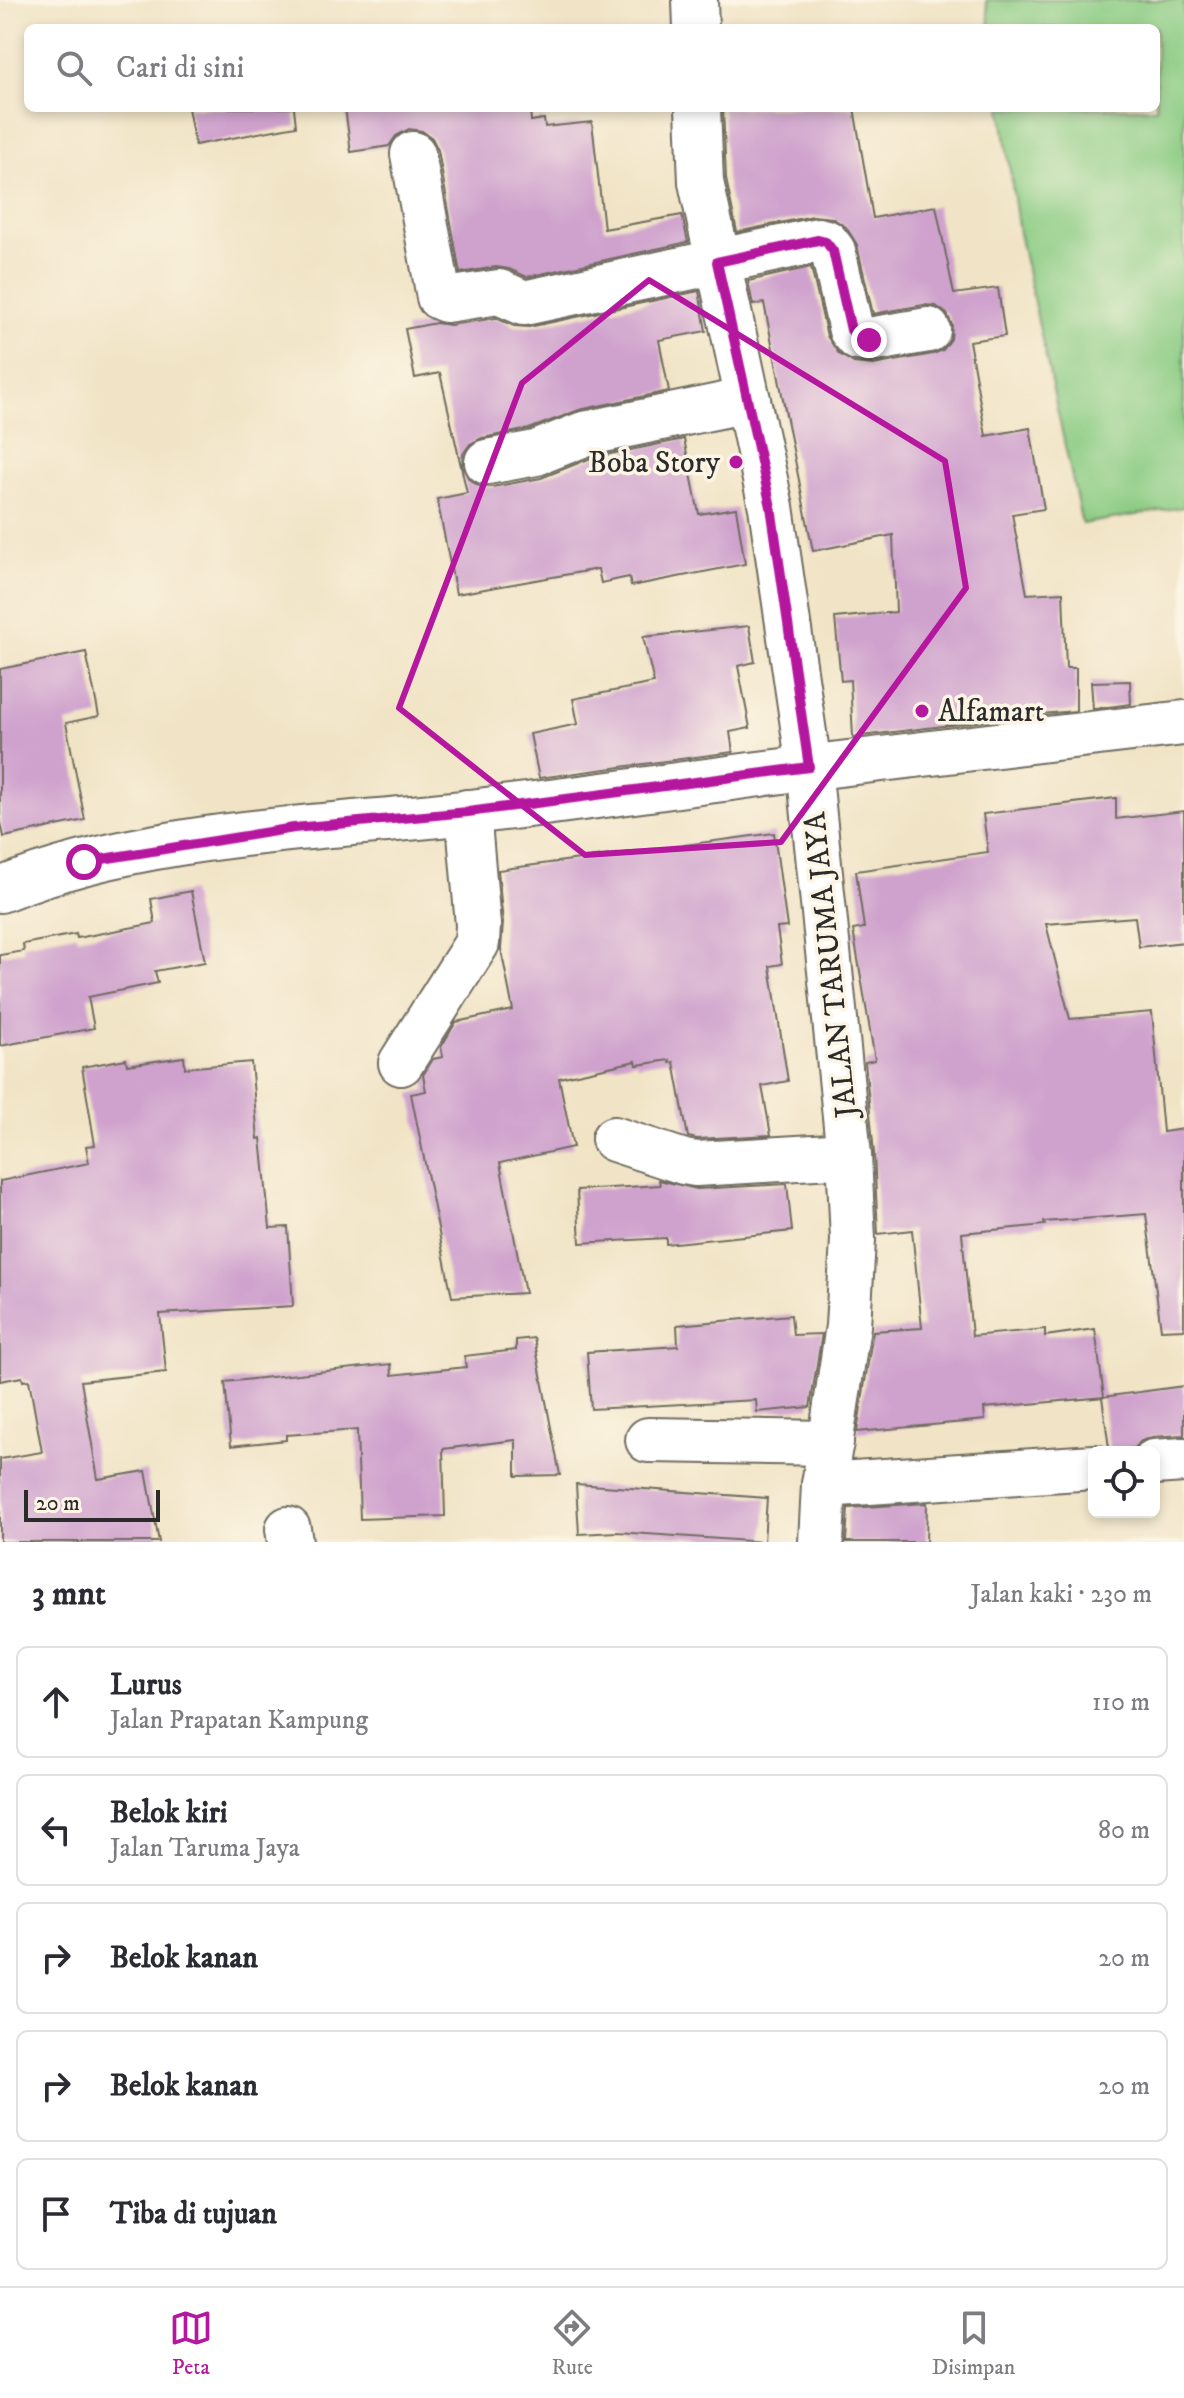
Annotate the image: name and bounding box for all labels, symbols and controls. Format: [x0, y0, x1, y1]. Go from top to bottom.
search box [24, 24, 1160, 112]
icon: search [52, 46, 96, 90]
text: Cari di sini [116, 50, 244, 87]
route end [851, 322, 887, 358]
place label: Boba Story [588, 445, 721, 482]
marker: Boba Story [727, 453, 745, 471]
place label: Alfamart [938, 694, 1044, 731]
marker: Alfamart [913, 702, 931, 720]
street label: JALAN TARUMA JAYA [797, 809, 866, 1122]
route start [66, 844, 102, 880]
map controls [1088, 1446, 1160, 1518]
button: locate [1088, 1446, 1160, 1518]
scale bar [24, 1486, 160, 1522]
text: 20 m [36, 1490, 80, 1517]
text: 3 mnt [32, 1573, 106, 1615]
text: Jalan kaki · 230 m [971, 1578, 1152, 1611]
text: Lurus [110, 1667, 182, 1704]
icon: ahead [34, 1680, 78, 1724]
text: 110 m [1092, 1686, 1150, 1719]
text: Jalan Prapatan Kampung [110, 1704, 368, 1737]
text: Belok kiri [110, 1795, 228, 1832]
icon: left [34, 1808, 78, 1852]
text: 80 m [1098, 1814, 1150, 1847]
text: Jalan Taruma Jaya [110, 1832, 300, 1865]
icon: right [34, 1936, 78, 1980]
text: Belok kanan [110, 1940, 258, 1977]
text: 20 m [1098, 1942, 1150, 1975]
icon: right [34, 2064, 78, 2108]
text: Belok kanan [110, 2068, 258, 2105]
text: 20 m [1098, 2070, 1150, 2103]
icon: arrive [34, 2192, 78, 2236]
text: Tiba di tujuan [110, 2196, 277, 2233]
tab: Peta [169, 2306, 213, 2381]
tab: Rute [550, 2306, 594, 2381]
tab: Disimpan [932, 2306, 1015, 2381]

